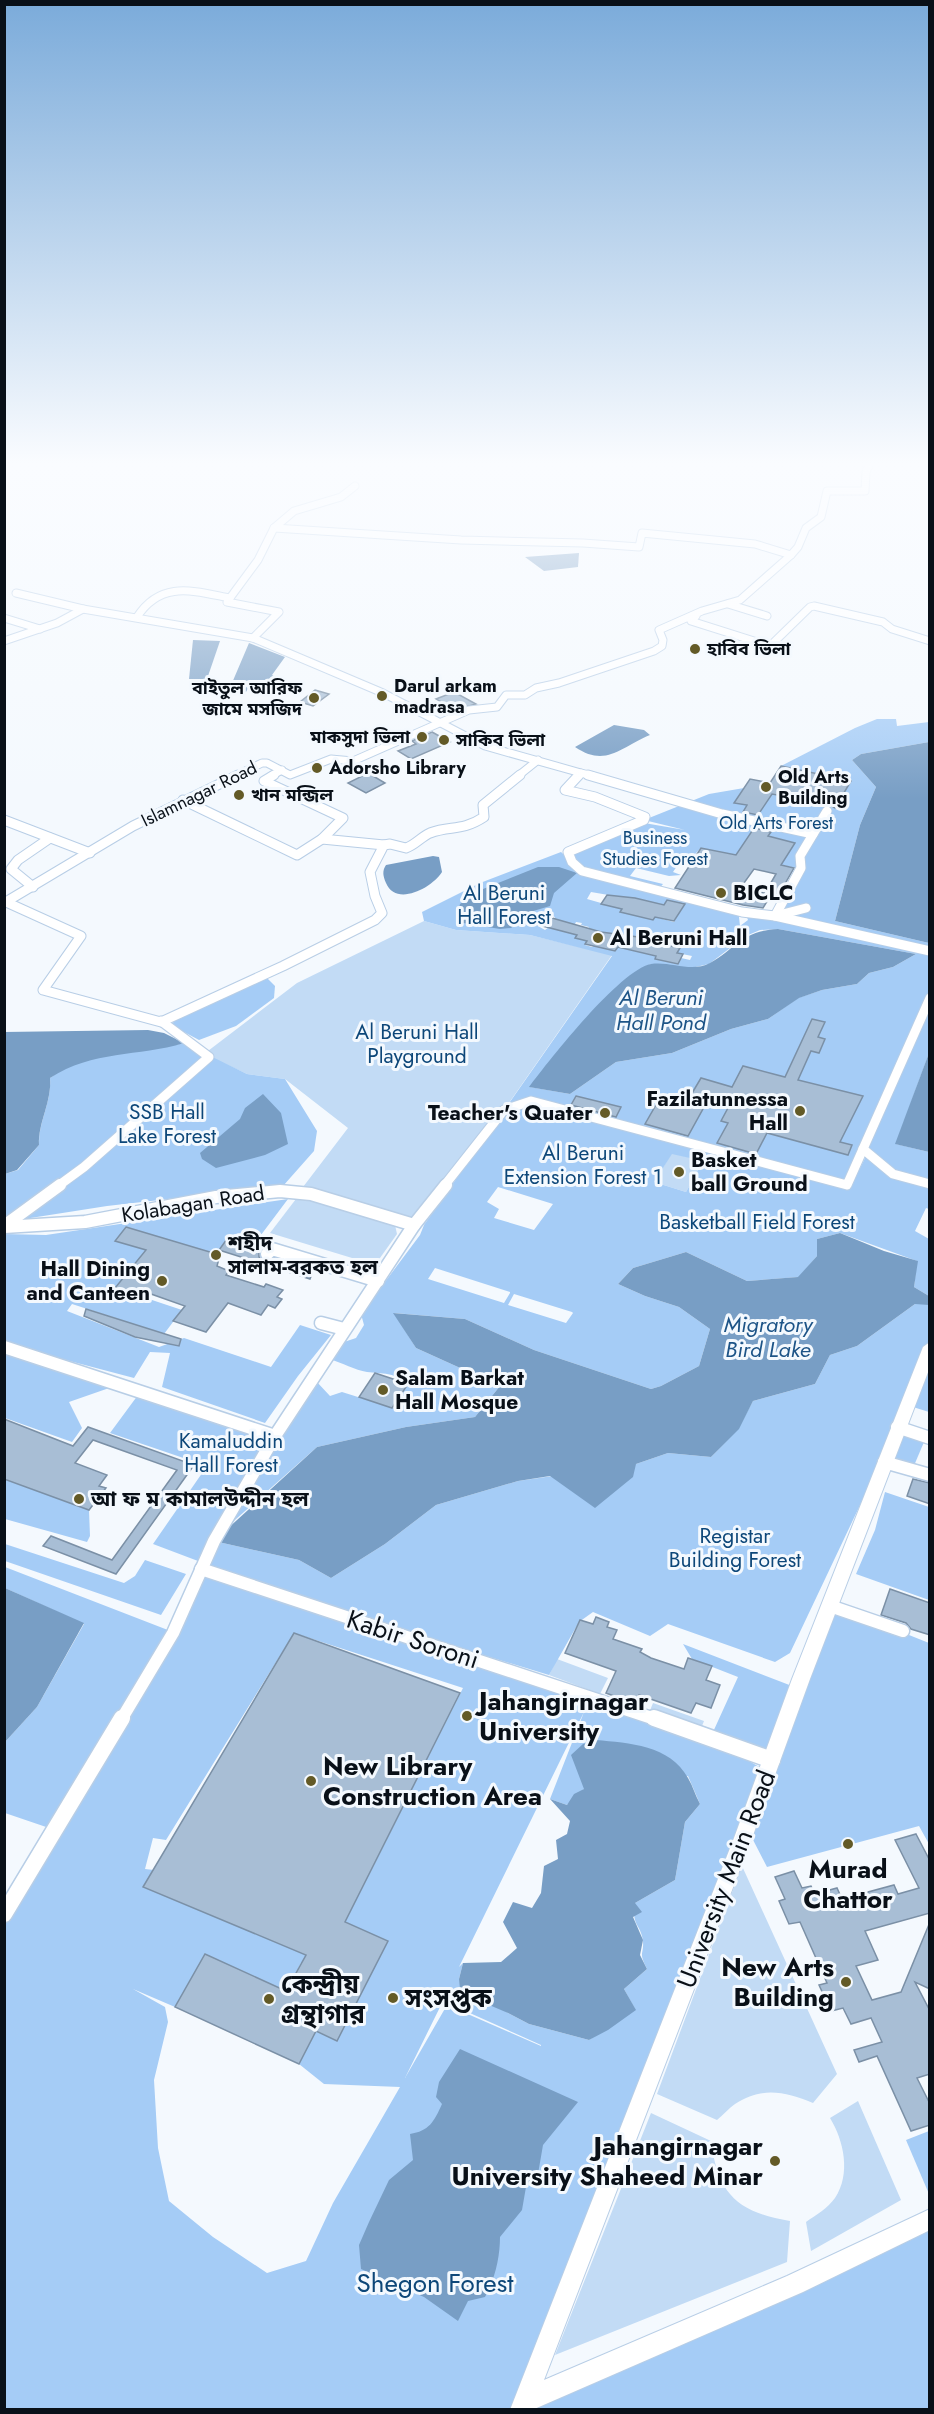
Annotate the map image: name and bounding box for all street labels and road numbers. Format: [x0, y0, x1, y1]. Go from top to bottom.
street label: Islamnagar Road [137, 755, 261, 833]
street label: Kolabagan Road [119, 1178, 267, 1230]
street label: Kabir Soroni [342, 1600, 484, 1678]
street label: University Main Road [667, 1765, 785, 1993]

